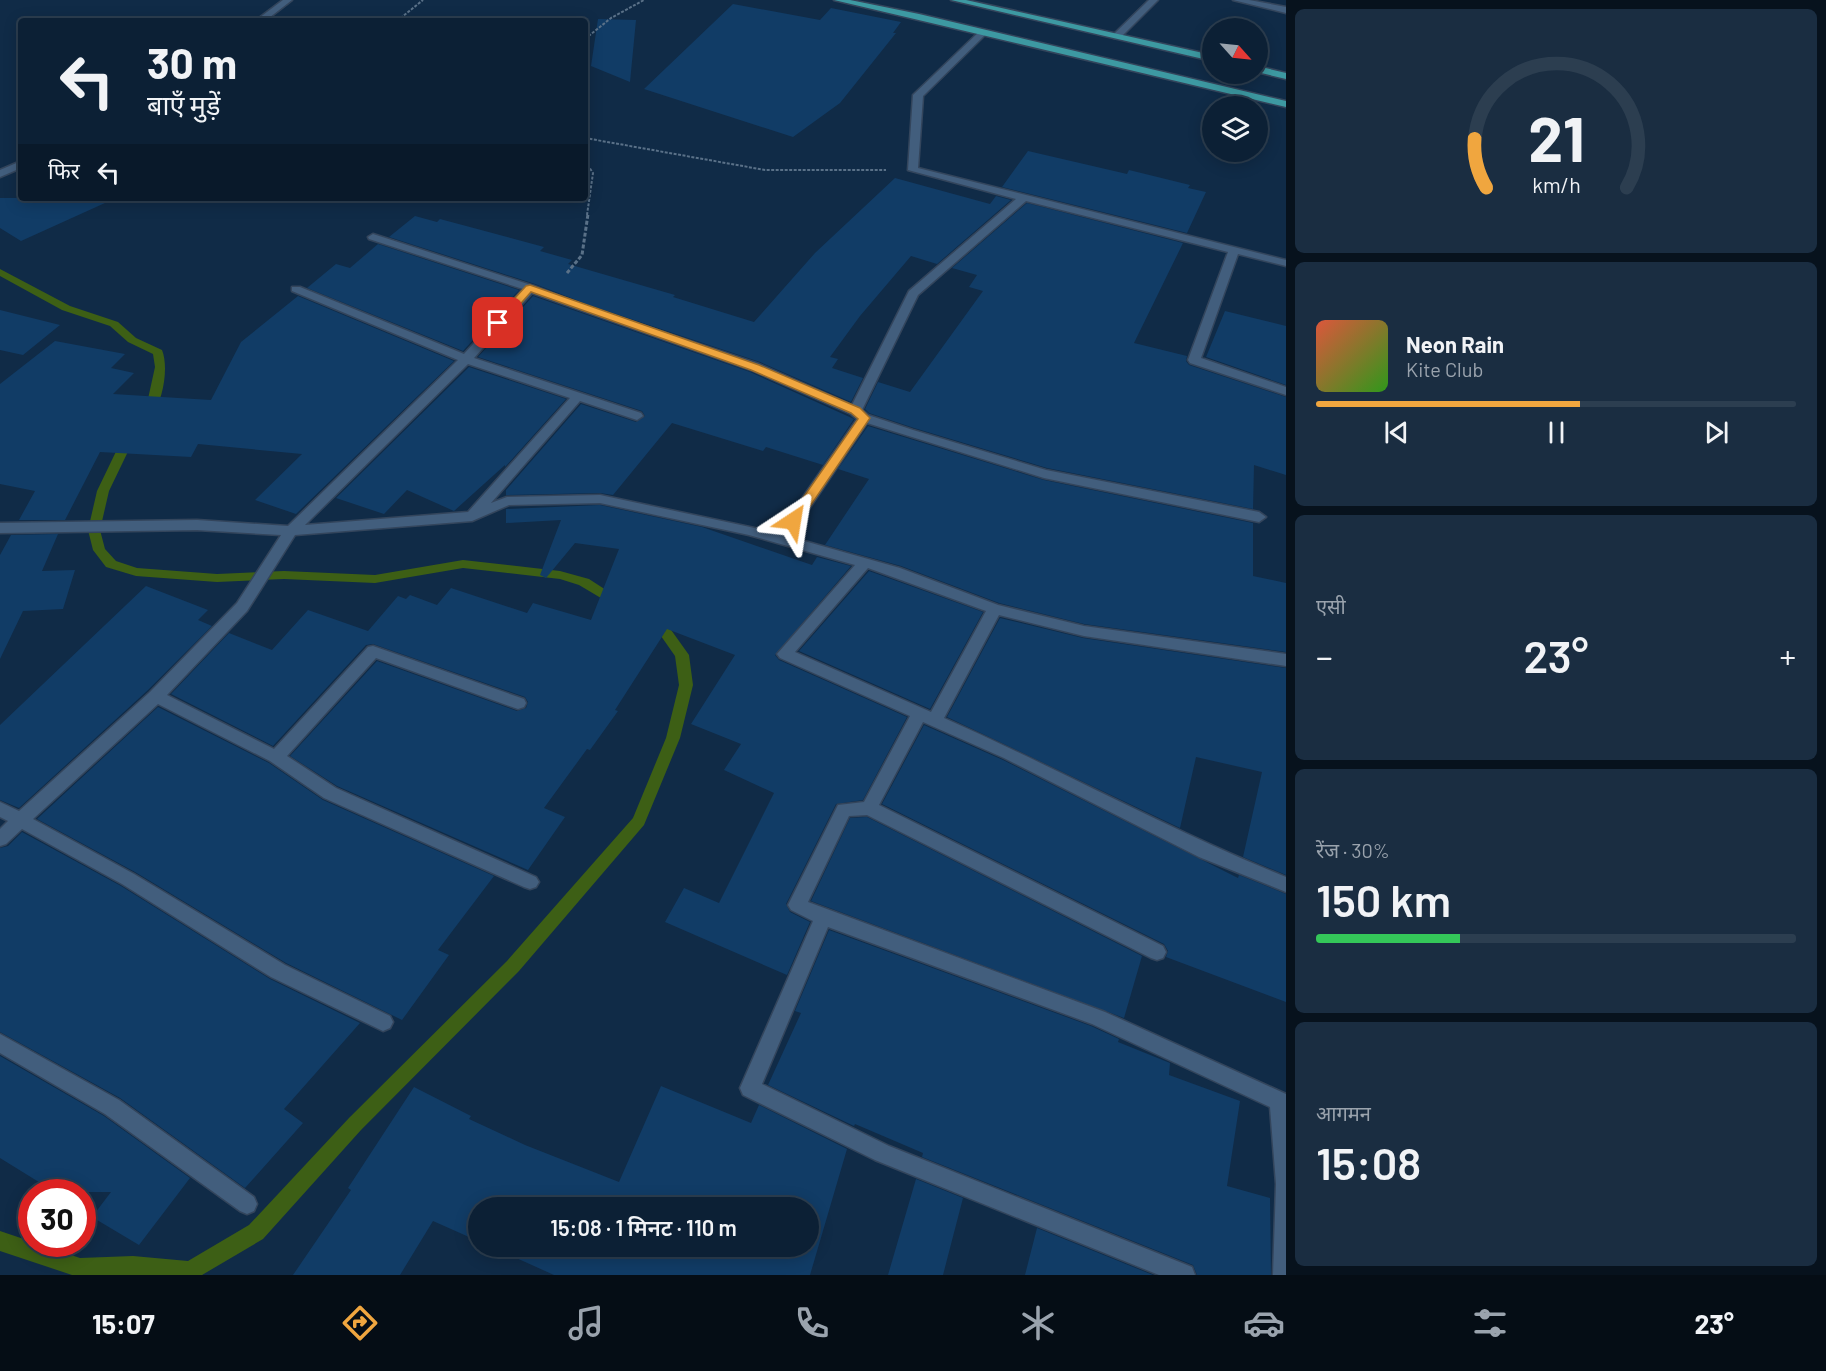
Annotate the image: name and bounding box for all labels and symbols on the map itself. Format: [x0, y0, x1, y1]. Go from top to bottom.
north arrow [1202, 18, 1268, 84]
pin [472, 297, 523, 348]
position arrow [761, 489, 825, 553]
speed limit sign: 30 [18, 1179, 96, 1257]

